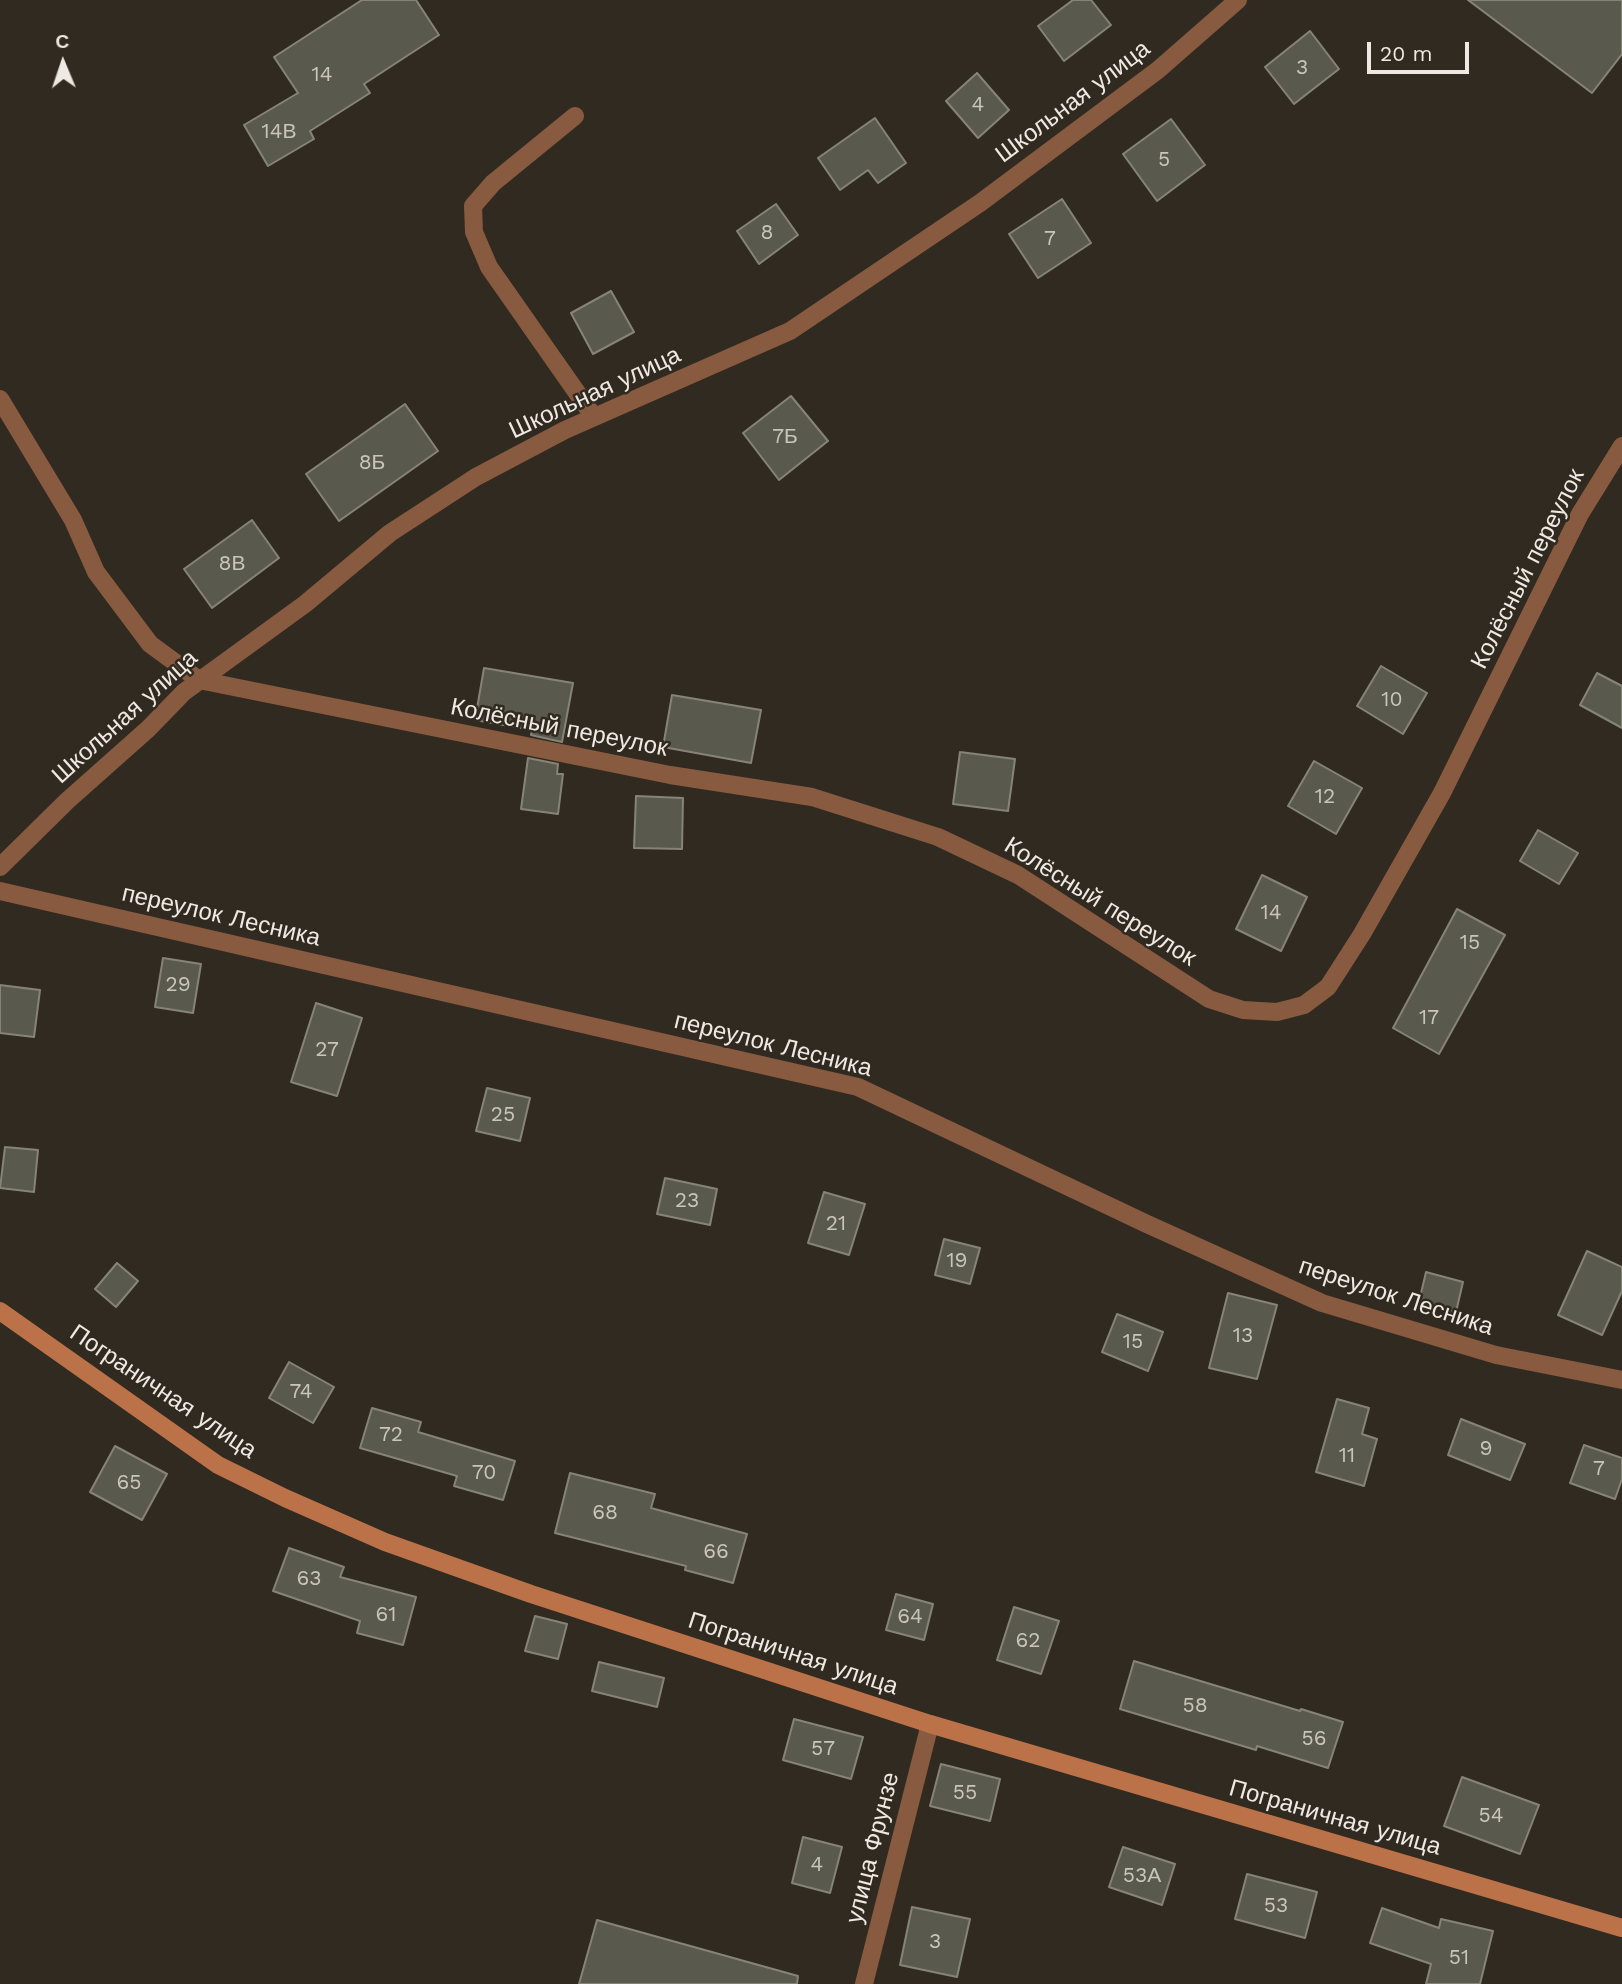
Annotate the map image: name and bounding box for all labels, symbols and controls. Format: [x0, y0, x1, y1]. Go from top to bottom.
north arrow [28, 28, 98, 98]
scale bar [1370, 28, 1472, 72]
text: С [55, 30, 70, 53]
street label: Школьная улица [990, 35, 1156, 169]
text: 20 m [1380, 41, 1432, 66]
house number: 3 [1296, 55, 1308, 81]
house number: 14 [311, 62, 333, 88]
house number: 4 [972, 92, 984, 118]
house number: 14В [261, 119, 297, 145]
house number: 5 [1158, 147, 1170, 173]
house number: 8 [761, 220, 773, 246]
house number: 7 [1044, 226, 1056, 252]
street label: Школьная улица [505, 341, 685, 445]
house number: 7Б [772, 424, 798, 450]
house number: 8Б [359, 450, 385, 476]
street label: Колёсный переулок [1465, 464, 1591, 674]
house number: 8В [219, 551, 245, 577]
street label: Школьная улица [46, 644, 204, 790]
house number: 10 [1381, 687, 1403, 713]
street label: Колёсный переулок [448, 693, 670, 763]
house number: 12 [1315, 784, 1335, 810]
street label: Колёсный переулок [999, 831, 1201, 973]
street label: переулок Лесника [119, 879, 323, 953]
house number: 14 [1260, 900, 1282, 926]
house number: 15 [1460, 930, 1480, 956]
house number: 29 [165, 972, 191, 998]
house number: 17 [1419, 1005, 1439, 1031]
street label: переулок Лесника [671, 1007, 875, 1083]
house number: 27 [315, 1037, 339, 1063]
house number: 25 [491, 1102, 515, 1128]
house number: 23 [675, 1188, 699, 1214]
house number: 21 [826, 1211, 846, 1237]
house number: 19 [946, 1248, 968, 1274]
street label: переулок Лесника [1295, 1252, 1497, 1342]
street label: Пограничная улица [64, 1319, 262, 1465]
house number: 13 [1233, 1323, 1253, 1349]
house number: 15 [1123, 1329, 1143, 1355]
house number: 74 [289, 1379, 313, 1405]
house number: 72 [379, 1422, 403, 1448]
house number: 9 [1480, 1436, 1492, 1462]
house number: 11 [1339, 1443, 1355, 1469]
house number: 7 [1593, 1456, 1605, 1482]
house number: 70 [472, 1460, 496, 1486]
house number: 65 [117, 1470, 141, 1496]
house number: 68 [592, 1500, 618, 1526]
house number: 66 [703, 1539, 729, 1565]
house number: 63 [296, 1566, 322, 1592]
house number: 61 [376, 1602, 396, 1628]
house number: 64 [897, 1604, 923, 1630]
street label: Пограничная улица [684, 1606, 902, 1702]
house number: 62 [1015, 1628, 1041, 1654]
house number: 58 [1182, 1693, 1208, 1719]
house number: 56 [1302, 1726, 1326, 1752]
house number: 57 [811, 1736, 835, 1762]
street label: улица Фрунзе [840, 1769, 906, 1927]
street label: Пограничная улица [1226, 1774, 1444, 1862]
house number: 55 [953, 1780, 977, 1806]
house number: 54 [1478, 1803, 1504, 1829]
house number: 4 [811, 1852, 823, 1878]
house number: 53А [1123, 1863, 1161, 1889]
house number: 53 [1264, 1893, 1288, 1919]
house number: 3 [929, 1929, 941, 1955]
house number: 51 [1449, 1945, 1469, 1971]

